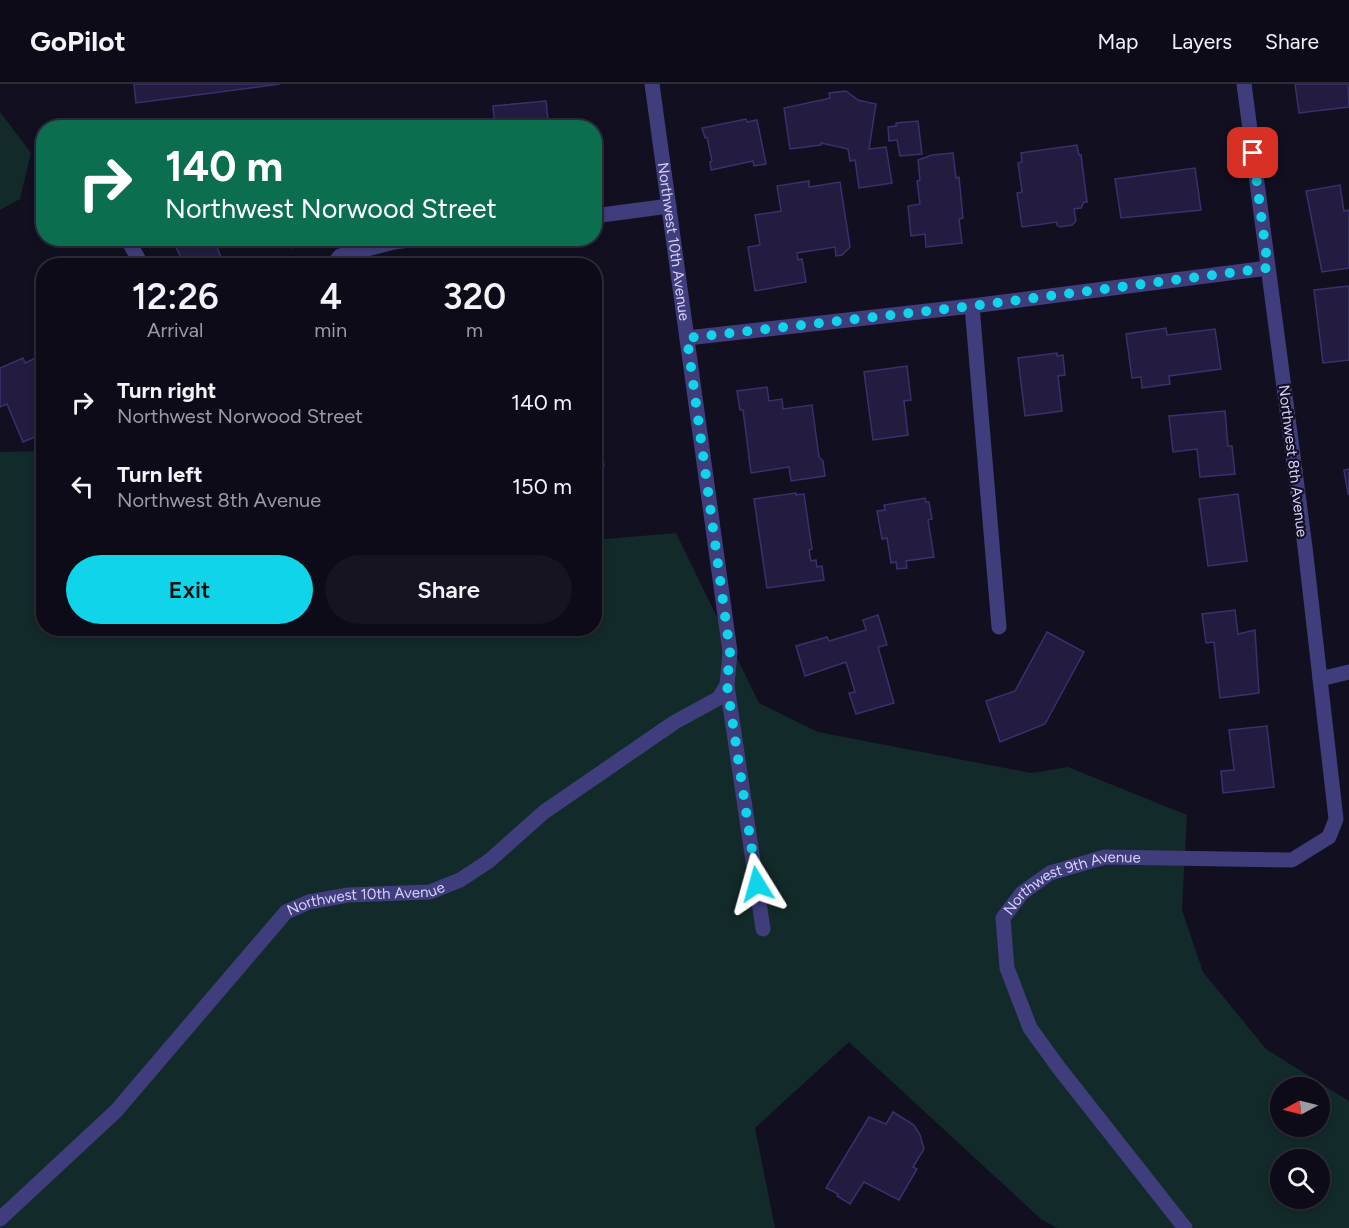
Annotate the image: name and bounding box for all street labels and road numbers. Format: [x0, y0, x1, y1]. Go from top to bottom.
street label: Northwest 10th Avenue [654, 161, 693, 322]
street label: Northwest 8th Avenue [1275, 384, 1311, 538]
street label: Northwest 9th Avenue [1000, 848, 1141, 918]
street label: Northwest 10th Avenue [284, 878, 447, 920]

